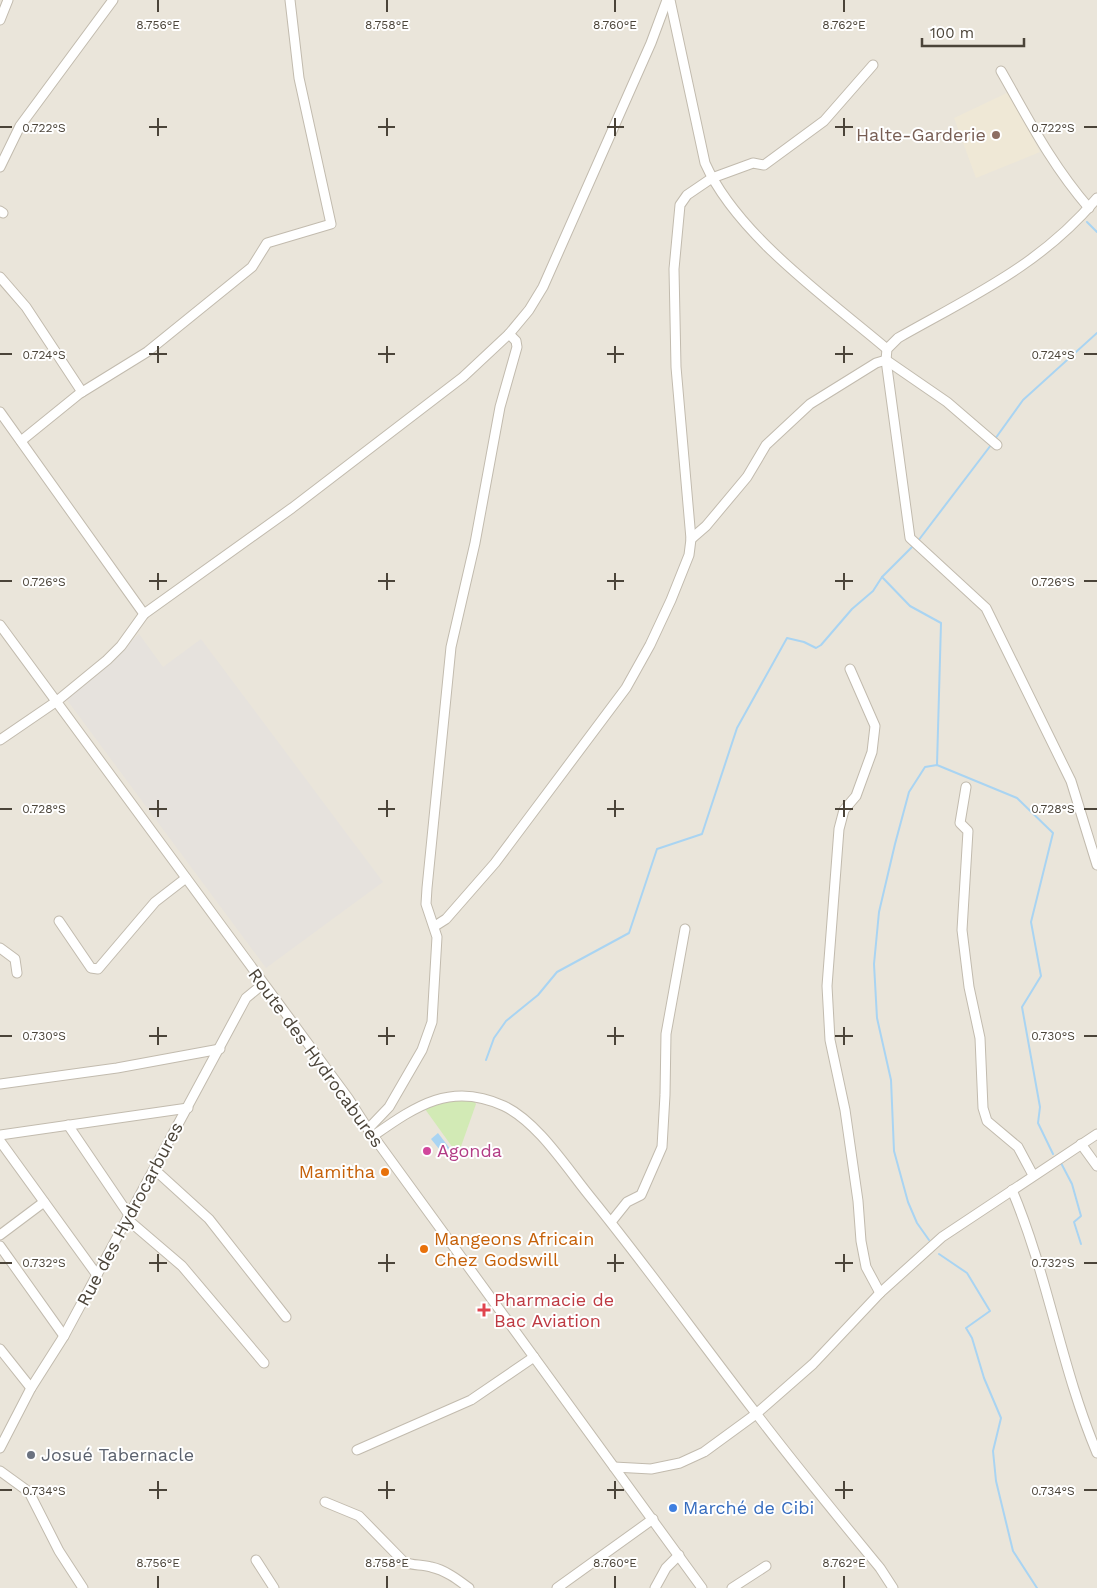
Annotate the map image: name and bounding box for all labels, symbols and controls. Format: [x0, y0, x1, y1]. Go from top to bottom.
scale bar [922, 15, 1024, 47]
text: 8.756°E [136, 18, 180, 32]
text: 8.758°E [365, 18, 409, 32]
text: 8.760°E [593, 18, 637, 32]
text: 8.762°E [822, 18, 866, 32]
text: 100 m [930, 24, 974, 42]
text: 0.722°S [22, 121, 66, 135]
text: 0.722°S [1031, 121, 1075, 135]
place label: Halte-Garderie [856, 124, 986, 145]
marker: Halte-Garderie [990, 129, 1002, 141]
text: 0.724°S [22, 348, 66, 362]
text: 0.724°S [1031, 348, 1075, 362]
text: 0.726°S [22, 575, 66, 589]
text: 0.726°S [1031, 575, 1075, 589]
text: 0.728°S [22, 802, 66, 816]
text: 0.728°S [1031, 802, 1075, 816]
street label: Route des Hydrocabures [244, 964, 388, 1151]
text: 0.730°S [22, 1029, 66, 1043]
text: 0.730°S [1031, 1029, 1075, 1043]
street label: Rue des Hydrocarbures [72, 1118, 187, 1309]
place label: Agonda [437, 1140, 502, 1161]
marker: Agonda [421, 1145, 433, 1157]
place label: Mamitha [299, 1161, 375, 1182]
marker: Mamitha [379, 1166, 391, 1178]
place label: Mangeons Africain Chez Godswill [434, 1228, 594, 1270]
marker: Mangeons Africain Chez Godswill [418, 1243, 430, 1255]
text: 0.732°S [22, 1256, 66, 1270]
text: 0.732°S [1031, 1256, 1075, 1270]
place label: Pharmacie de Bac Aviation [494, 1289, 614, 1331]
marker: Pharmacie de Bac Aviation [478, 1304, 490, 1316]
place label: Josué Tabernacle [41, 1444, 194, 1465]
marker: Josué Tabernacle [25, 1449, 37, 1461]
text: 0.734°S [22, 1484, 66, 1498]
text: 0.734°S [1031, 1484, 1075, 1498]
place label: Marché de Cibi [683, 1497, 814, 1518]
marker: Marché de Cibi [667, 1502, 679, 1514]
text: 8.756°E [136, 1556, 180, 1570]
text: 8.758°E [365, 1556, 409, 1570]
text: 8.760°E [593, 1556, 637, 1570]
text: 8.762°E [822, 1556, 866, 1570]

